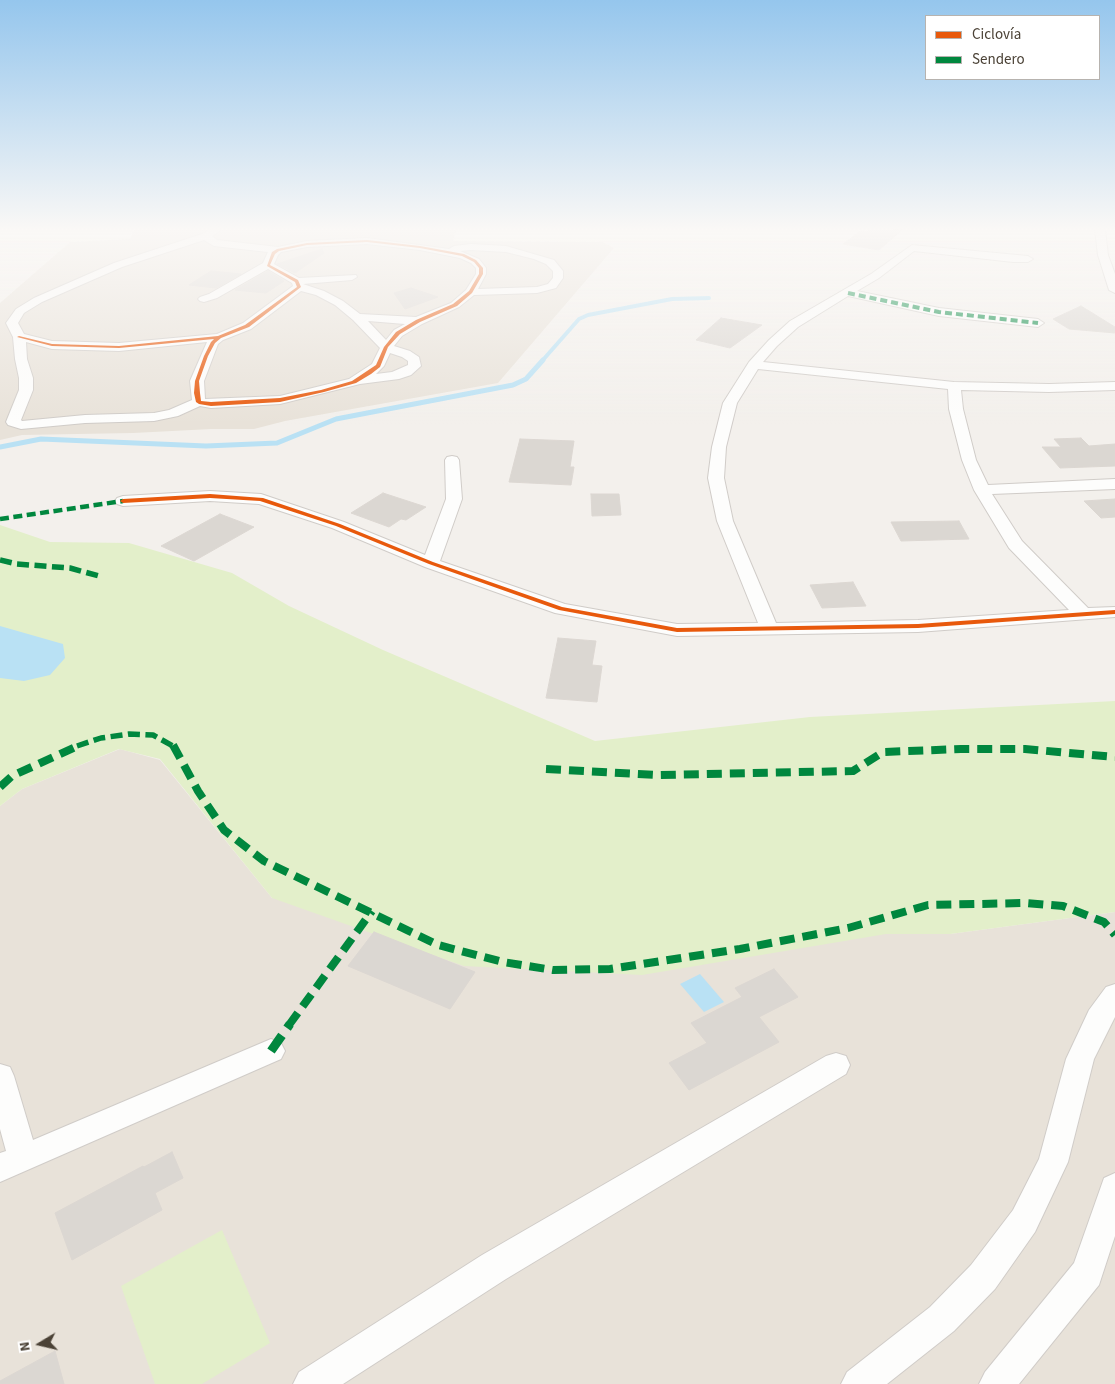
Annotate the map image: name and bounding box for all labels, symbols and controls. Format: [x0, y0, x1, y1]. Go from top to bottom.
legend [925, 15, 1100, 80]
text: Ciclovía [972, 24, 1021, 45]
text: Sendero [972, 49, 1025, 70]
north arrow [15, 1319, 65, 1369]
text: N [15, 1340, 36, 1353]

